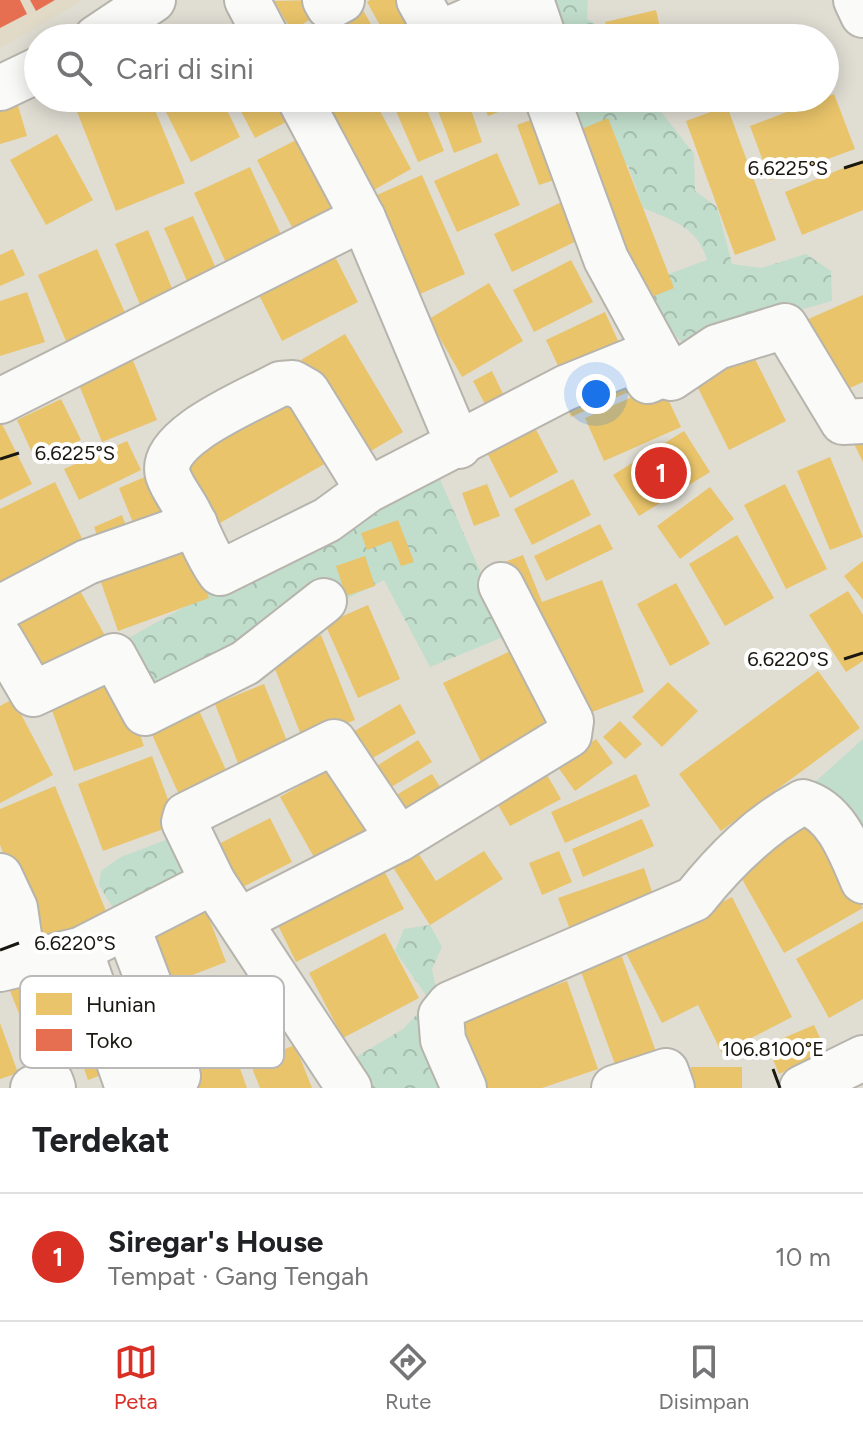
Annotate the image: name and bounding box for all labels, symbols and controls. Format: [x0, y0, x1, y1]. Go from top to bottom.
search box [24, 24, 839, 112]
icon: search [52, 46, 96, 90]
text: Cari di sini [116, 50, 254, 87]
text: 6.6225°S [748, 156, 828, 180]
your location [576, 374, 616, 414]
text: 6.6225°S [35, 441, 115, 465]
pin: 1 [635, 443, 687, 503]
text: 6.6220°S [747, 647, 829, 671]
text: 6.6220°S [34, 931, 116, 955]
legend [20, 976, 284, 1068]
text: Hunian [86, 991, 156, 1018]
text: Toko [86, 1027, 133, 1054]
text: 106.8100°E [722, 1037, 824, 1061]
text: Terdekat [32, 1120, 170, 1161]
text: Siregar's House [108, 1223, 324, 1260]
text: 1 [53, 1241, 63, 1273]
text: 10 m [775, 1241, 831, 1273]
text: Tempat · Gang Tengah [108, 1260, 369, 1292]
tab: Peta [114, 1340, 158, 1415]
tab: Rute [385, 1340, 431, 1415]
tab: Disimpan [659, 1340, 749, 1415]

